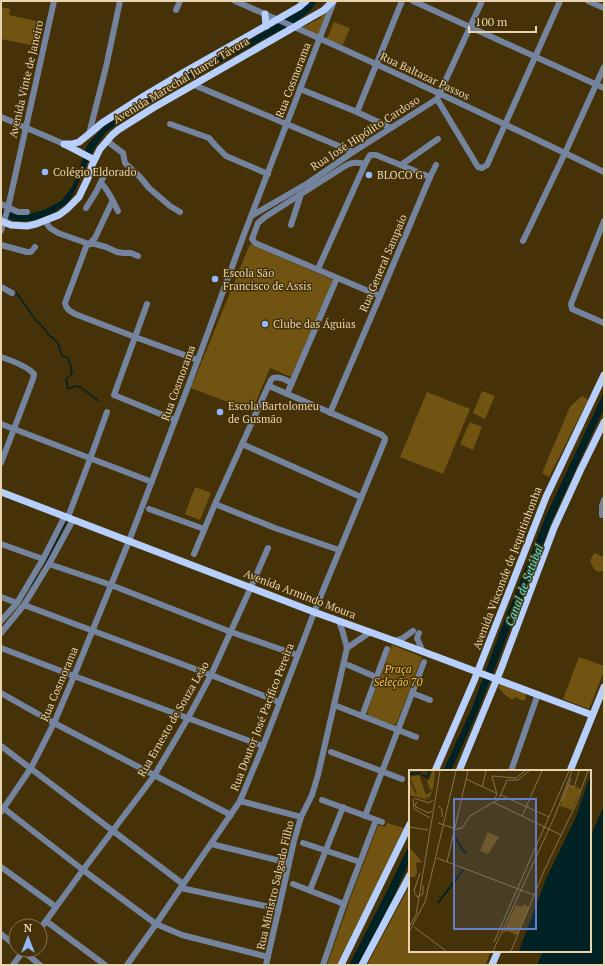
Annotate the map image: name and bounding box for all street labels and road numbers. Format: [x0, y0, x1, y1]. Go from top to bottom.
street label: Avenida Vinte de Janeiro [6, 19, 46, 139]
street label: Avenida Marechal Juarez Távora [110, 34, 252, 126]
street label: Rua Cosmorama [272, 40, 314, 120]
street label: Rua Baltazar Passos [378, 49, 472, 103]
street label: Rua José Hipólito Cardoso [308, 92, 422, 174]
street label: Rua General Sampaio [356, 212, 410, 314]
street label: Rua Cosmorama [158, 343, 198, 423]
street label: Avenida Visconde de Jequitinhonha [469, 484, 545, 651]
street label: Avenida Armindo Moura [242, 566, 359, 622]
street label: Rua Doutor José Pacífico Pereira [227, 641, 297, 793]
street label: Rua Cosmorama [37, 644, 81, 723]
street label: Rua Ernesto de Souza Leão [134, 659, 212, 779]
street label: Rua Ministro Salgado Filho [253, 819, 297, 951]

